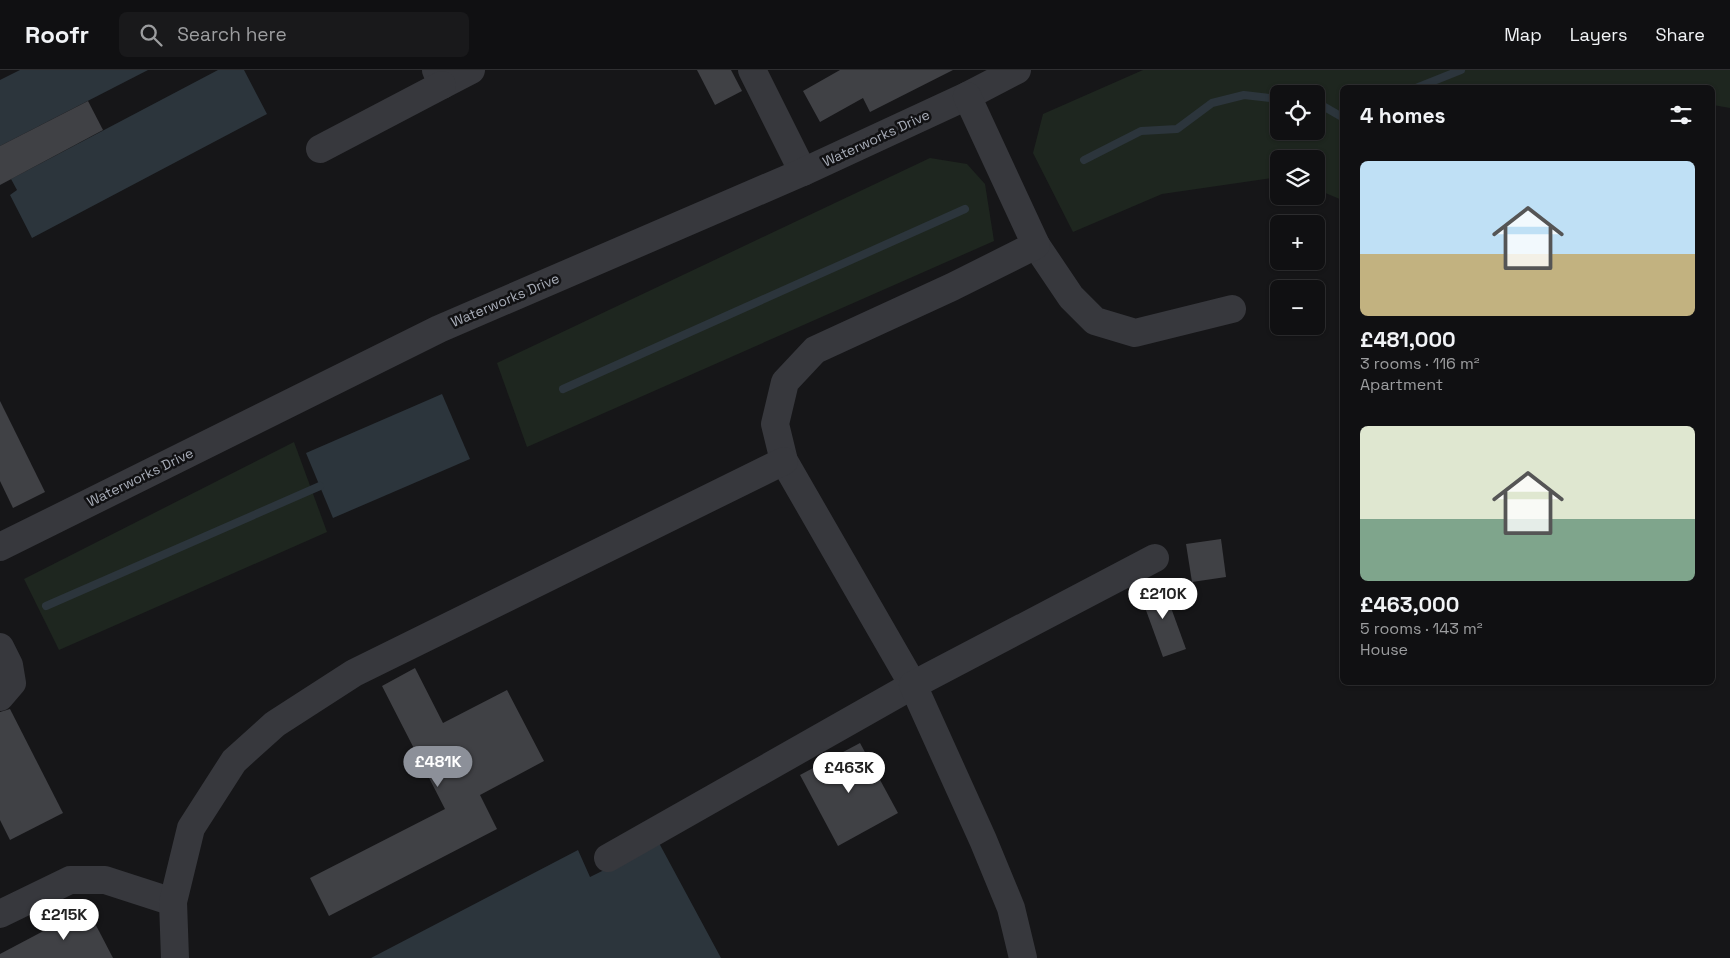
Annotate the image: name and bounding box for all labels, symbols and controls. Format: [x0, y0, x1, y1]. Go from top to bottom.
search box [119, 12, 469, 57]
text: Roofr [25, 19, 89, 50]
icon: search [137, 21, 165, 49]
text: Search here [177, 22, 287, 47]
text: Map [1504, 23, 1542, 46]
text: Layers [1570, 23, 1627, 46]
text: Share [1655, 23, 1705, 46]
map controls [1270, 85, 1325, 335]
button: locate [1270, 85, 1325, 140]
icon: filters [1667, 101, 1695, 129]
text: 4 homes [1360, 102, 1446, 129]
street label: Waterworks Drive [819, 105, 933, 171]
button: layers [1270, 150, 1325, 205]
icon: home [1483, 193, 1573, 283]
button: + [1270, 215, 1325, 270]
street label: Waterworks Drive [448, 269, 562, 331]
button: − [1270, 280, 1325, 335]
text: £481,000 [1360, 326, 1456, 353]
text: 3 rooms · 116 m² [1360, 353, 1480, 374]
text: Apartment [1360, 374, 1443, 395]
street label: Waterworks Drive [84, 443, 196, 511]
icon: home [1483, 458, 1573, 548]
pin: £210K [1128, 578, 1198, 620]
text: £210K [1139, 583, 1187, 604]
text: £463,000 [1360, 591, 1459, 618]
text: 5 rooms · 143 m² [1360, 618, 1483, 639]
text: House [1360, 639, 1408, 660]
pin: £481K [403, 746, 473, 788]
text: £481K [414, 751, 462, 772]
pin: £463K [814, 752, 884, 794]
text: £463K [824, 757, 874, 778]
pin: £215K [29, 898, 99, 941]
text: £215K [41, 904, 87, 925]

